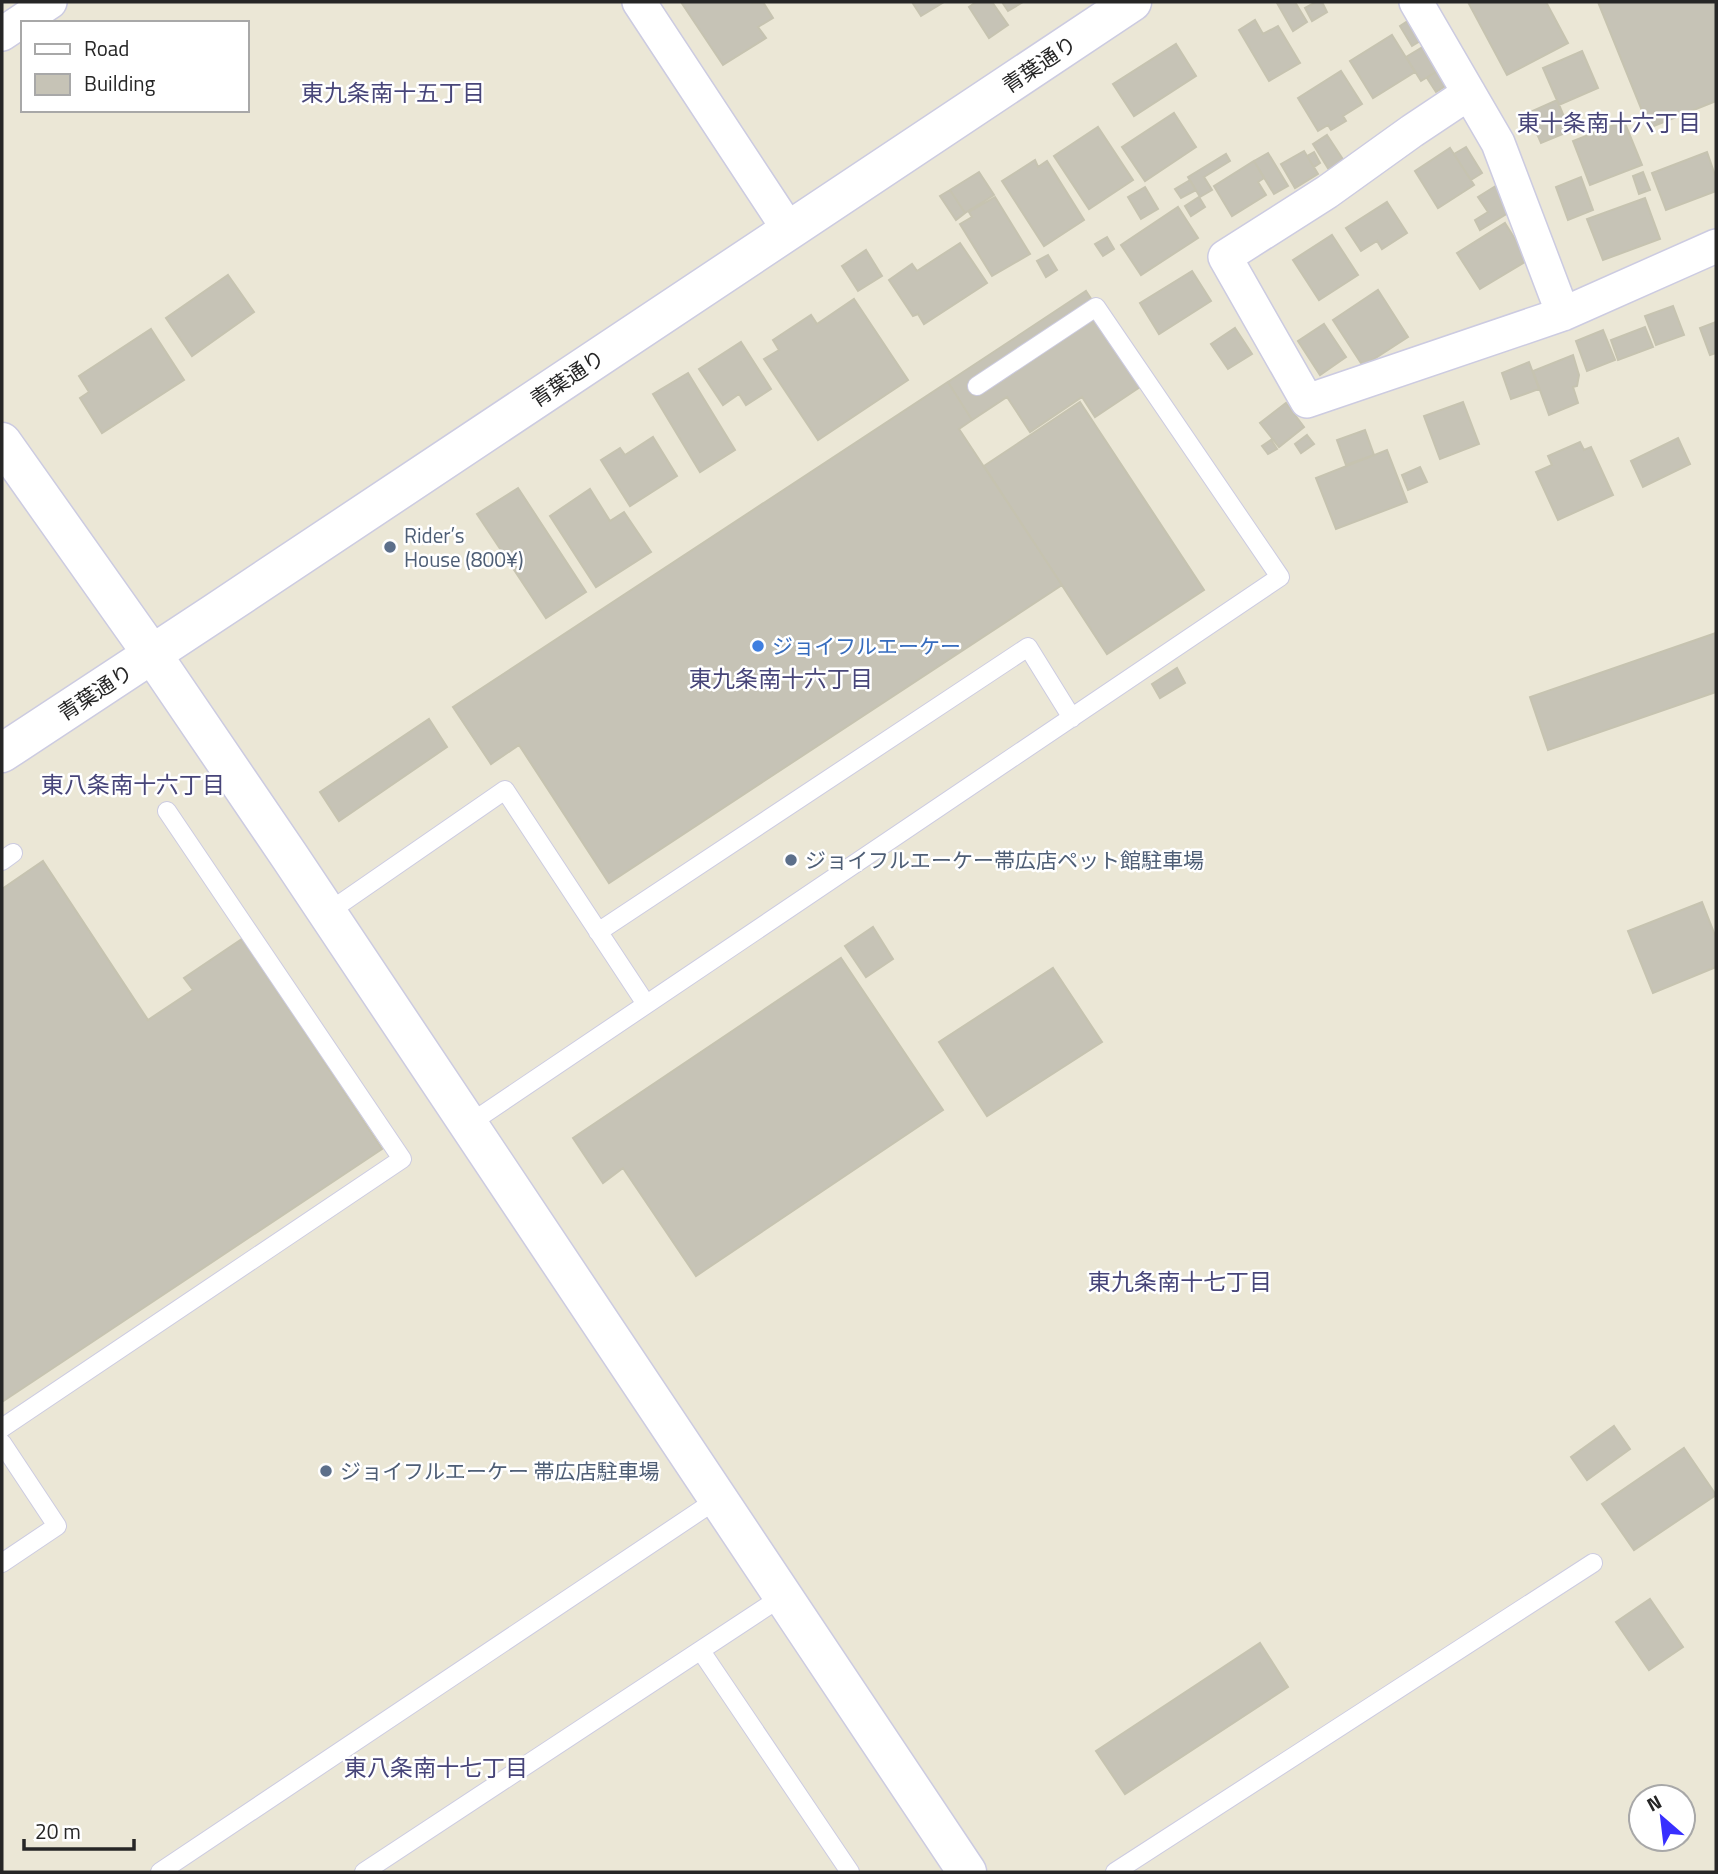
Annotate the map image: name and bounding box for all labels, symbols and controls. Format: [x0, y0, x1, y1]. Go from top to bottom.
legend [21, 21, 248, 112]
street label: 青葉通り [995, 27, 1083, 101]
text: Road [84, 32, 129, 64]
text: Building [84, 67, 156, 99]
district label: 東九条南十五丁目 [301, 75, 485, 110]
district label: 東十条南十六丁目 [1517, 105, 1701, 140]
street label: 青葉通り [523, 341, 611, 415]
place label: Rider’s House (800¥) [404, 519, 523, 575]
marker: Rider’s House (800¥) [382, 539, 398, 555]
place label: ジョイフルエーケー [772, 630, 961, 662]
marker: ジョイフルエーケー [750, 638, 766, 654]
street label: 青葉通り [51, 656, 139, 728]
district label: 東九条南十六丁目 [689, 661, 873, 696]
district label: 東八条南十六丁目 [41, 767, 225, 802]
place label: ジョイフルエーケー帯広店ペット館駐車場 [805, 844, 1204, 876]
marker: ジョイフルエーケー帯広店ペット館駐車場 [783, 852, 799, 868]
district label: 東九条南十七丁目 [1088, 1264, 1272, 1299]
place label: ジョイフルエーケー 帯広店駐車場 [340, 1455, 660, 1487]
marker: ジョイフルエーケー 帯広店駐車場 [318, 1463, 334, 1479]
district label: 東八条南十七丁目 [344, 1750, 528, 1785]
north arrow [1627, 1783, 1697, 1853]
text: N [1641, 1787, 1666, 1818]
scale bar [24, 1808, 135, 1852]
text: 20 m [35, 1815, 81, 1847]

